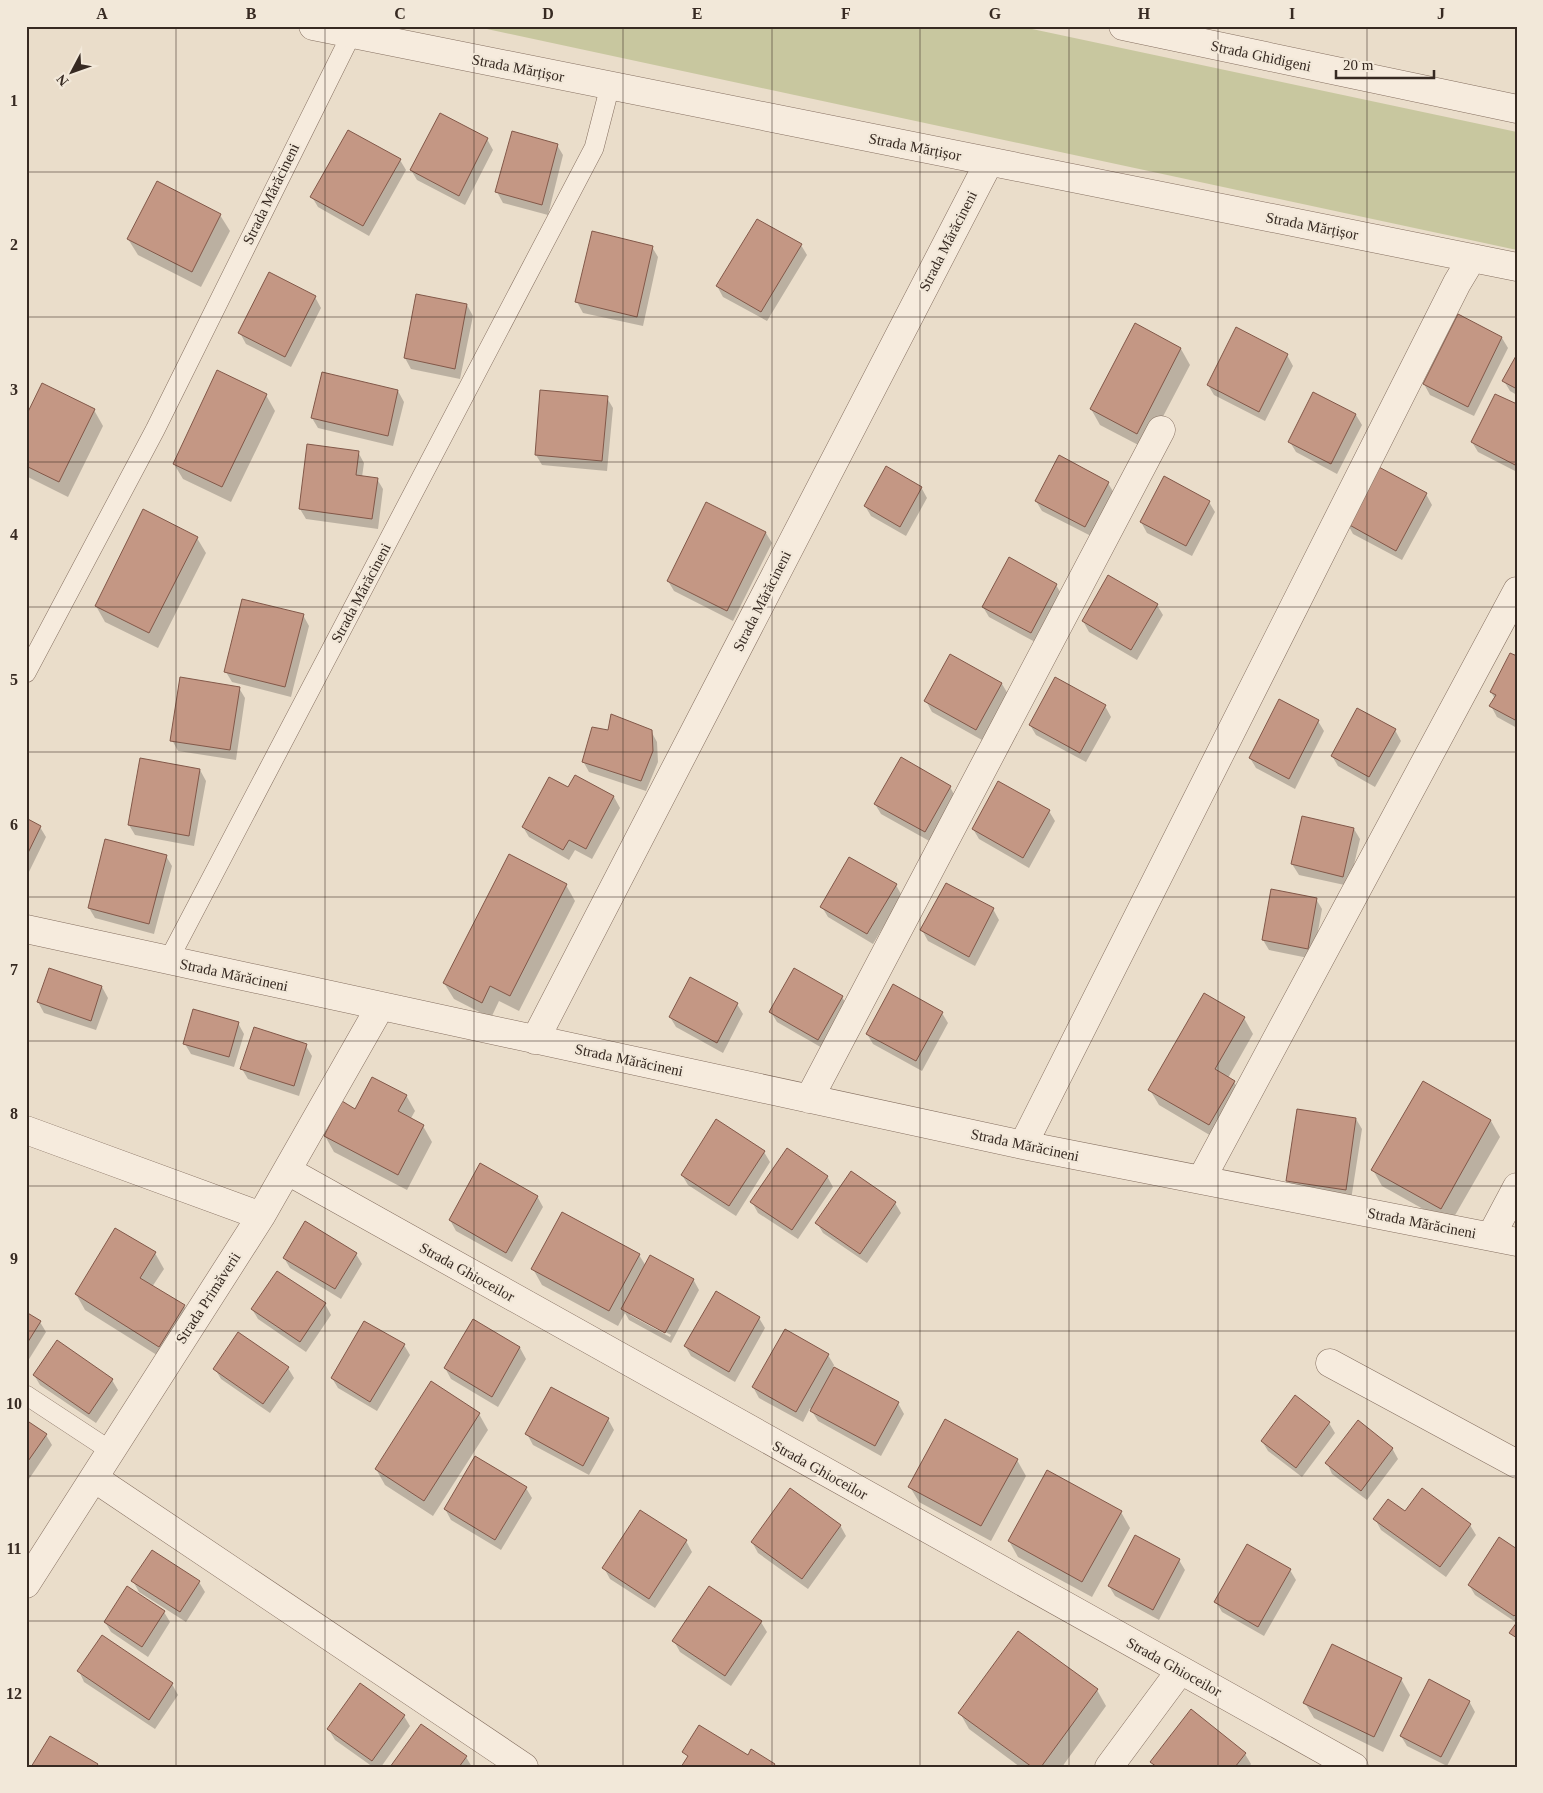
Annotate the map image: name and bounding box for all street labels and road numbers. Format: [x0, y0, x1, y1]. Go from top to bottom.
street label: Strada Ghidigeni [1209, 38, 1313, 74]
street label: Strada Mărțișor [470, 51, 566, 86]
street label: Strada Mărțișor [867, 130, 963, 165]
street label: Strada Mărăcineni [240, 141, 302, 247]
street label: Strada Mărăcineni [916, 188, 980, 294]
street label: Strada Mărțișor [1264, 209, 1360, 244]
street label: Strada Mărăcineni [328, 541, 394, 645]
street label: Strada Mărăcineni [730, 548, 794, 654]
street label: Strada Mărăcineni [178, 956, 290, 994]
street label: Strada Mărăcineni [573, 1041, 685, 1079]
street label: Strada Mărăcineni [969, 1126, 1081, 1164]
street label: Strada Mărăcineni [1366, 1205, 1478, 1241]
street label: Strada Ghioceilor [417, 1239, 517, 1305]
street label: Strada Primăverii [173, 1249, 243, 1347]
street label: Strada Ghioceilor [770, 1437, 870, 1503]
street label: Strada Ghioceilor [1124, 1634, 1224, 1700]

